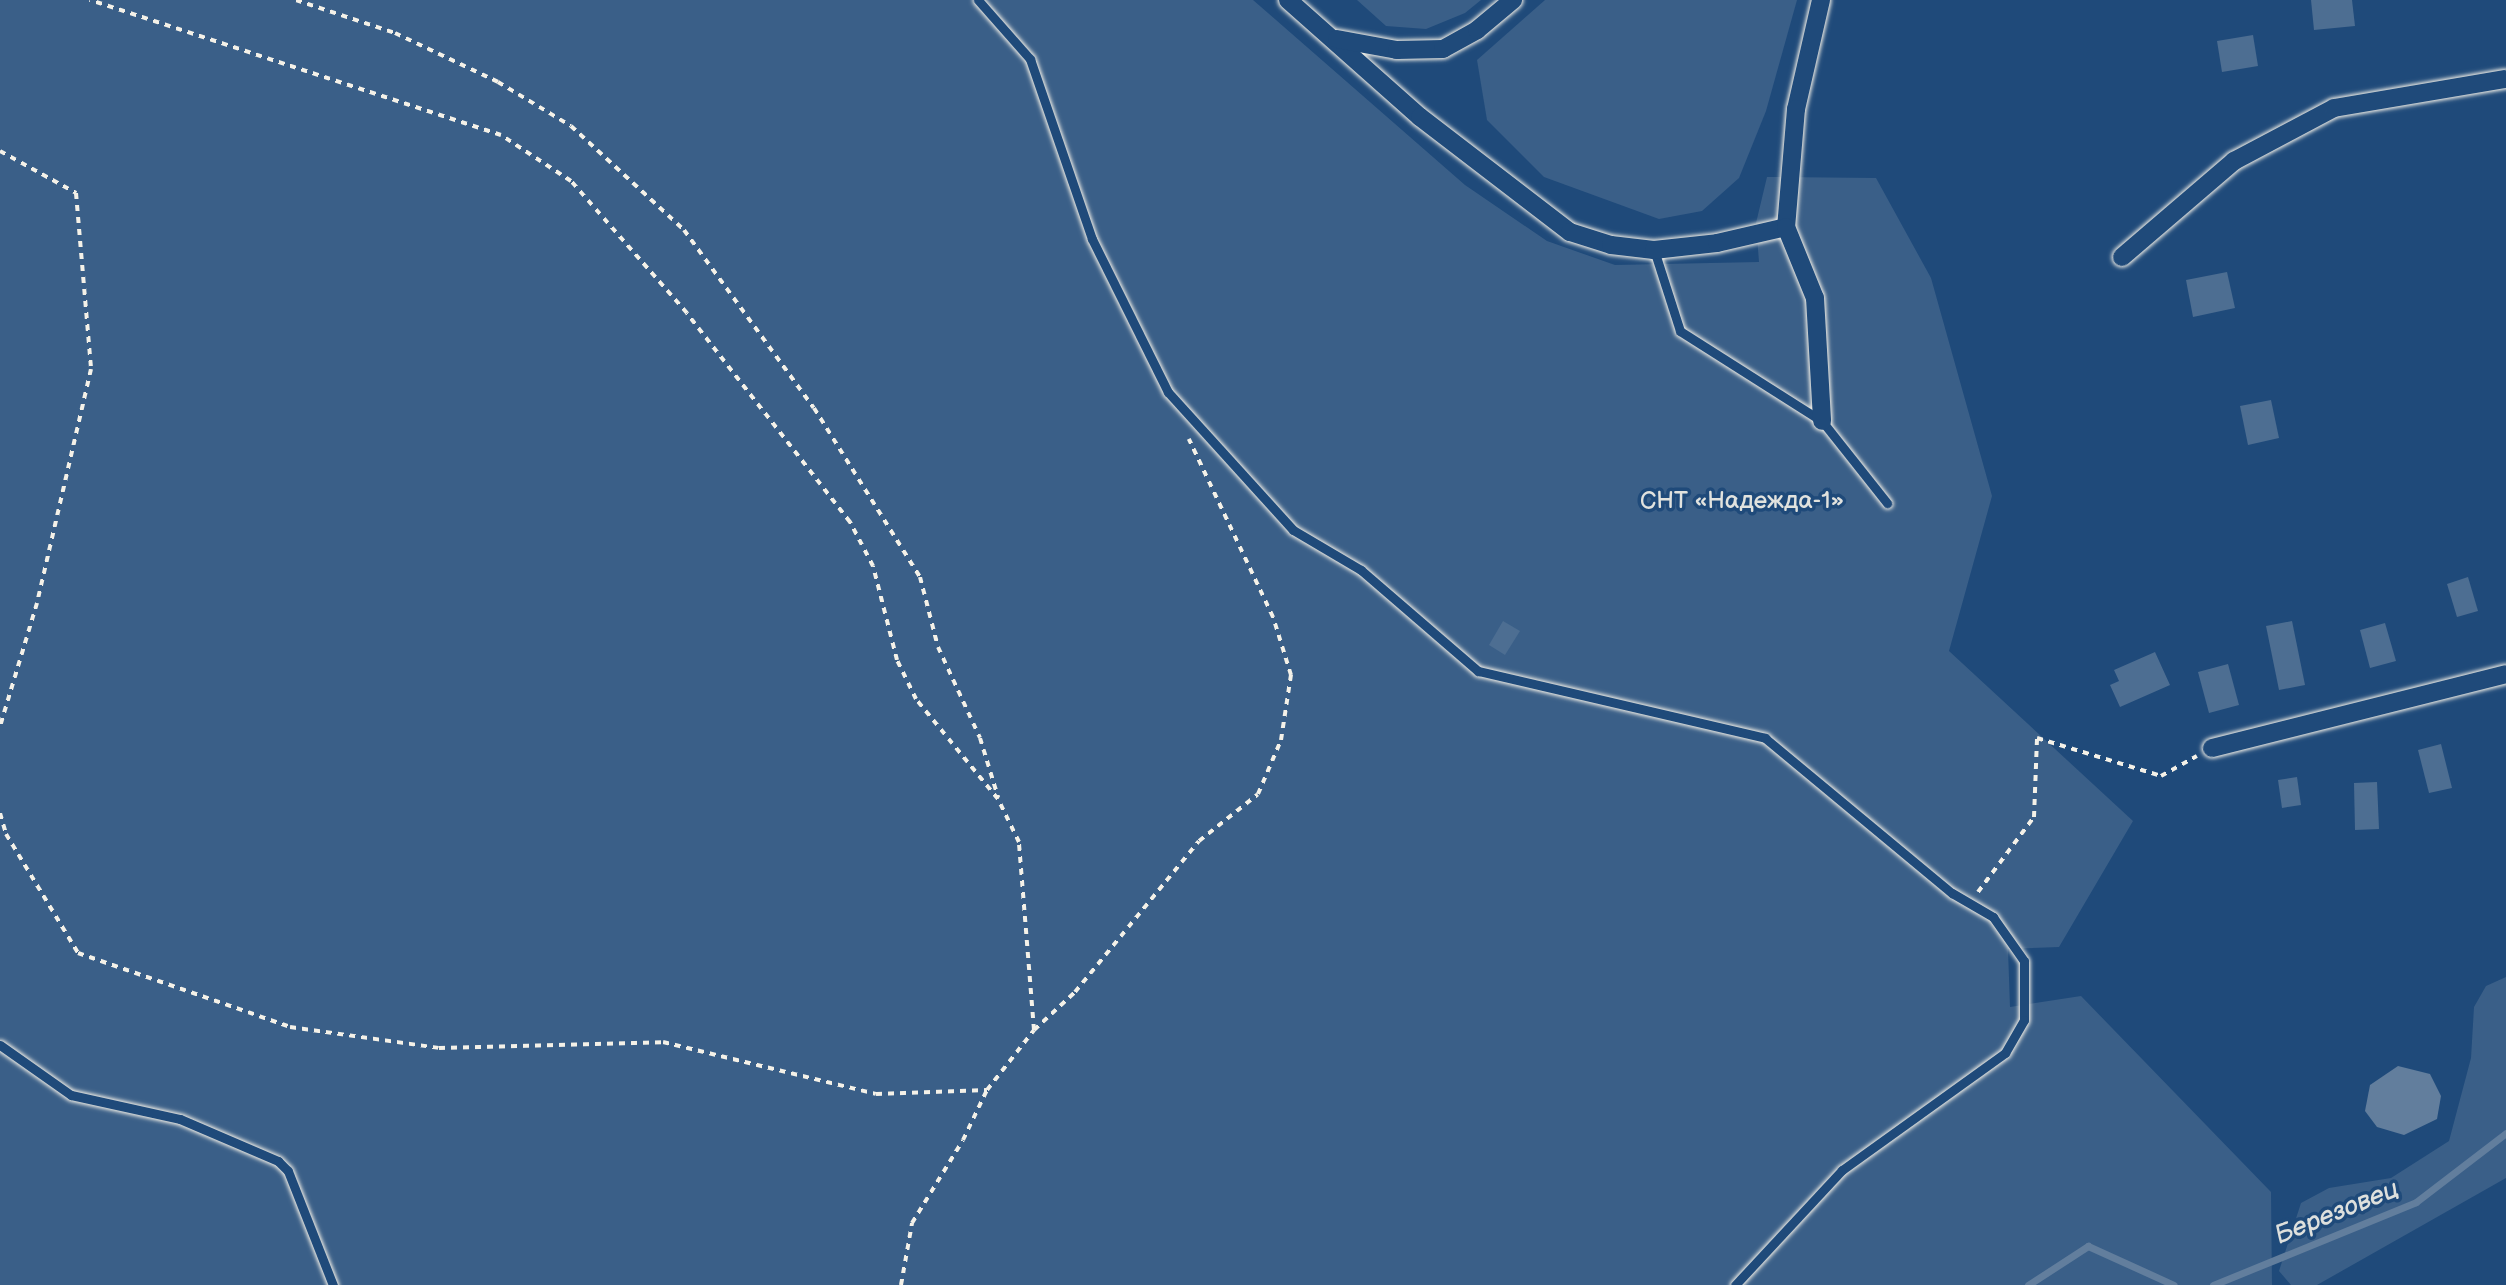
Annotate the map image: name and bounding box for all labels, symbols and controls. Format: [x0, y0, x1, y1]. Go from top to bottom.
park label: СНТ «Надежда-1» [1640, 487, 1844, 515]
water label: Березовец [2270, 1174, 2404, 1252]

